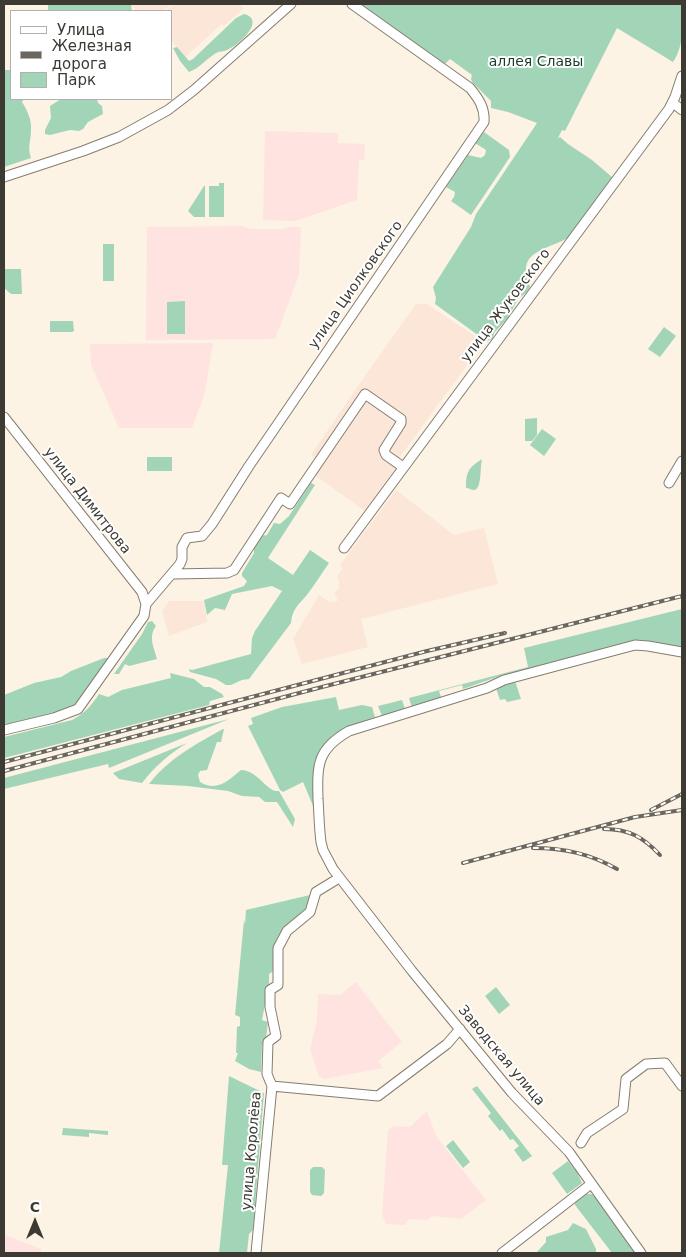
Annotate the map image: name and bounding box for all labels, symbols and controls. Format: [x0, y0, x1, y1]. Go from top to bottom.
legend [10, 10, 172, 100]
text: Улица [57, 21, 105, 39]
text: Железная дорога [52, 37, 132, 73]
park label: аллея Славы [489, 54, 583, 70]
text: Парк [57, 71, 96, 89]
street label: улица Циолковского [305, 218, 407, 352]
street label: улица Жуковского [458, 246, 554, 366]
street label: улица Димитрова [40, 444, 134, 558]
street label: Заводская улица [454, 1002, 548, 1110]
street label: улица Королёва [238, 1091, 266, 1211]
north arrow [10, 1197, 60, 1247]
text: С [30, 1199, 40, 1215]

